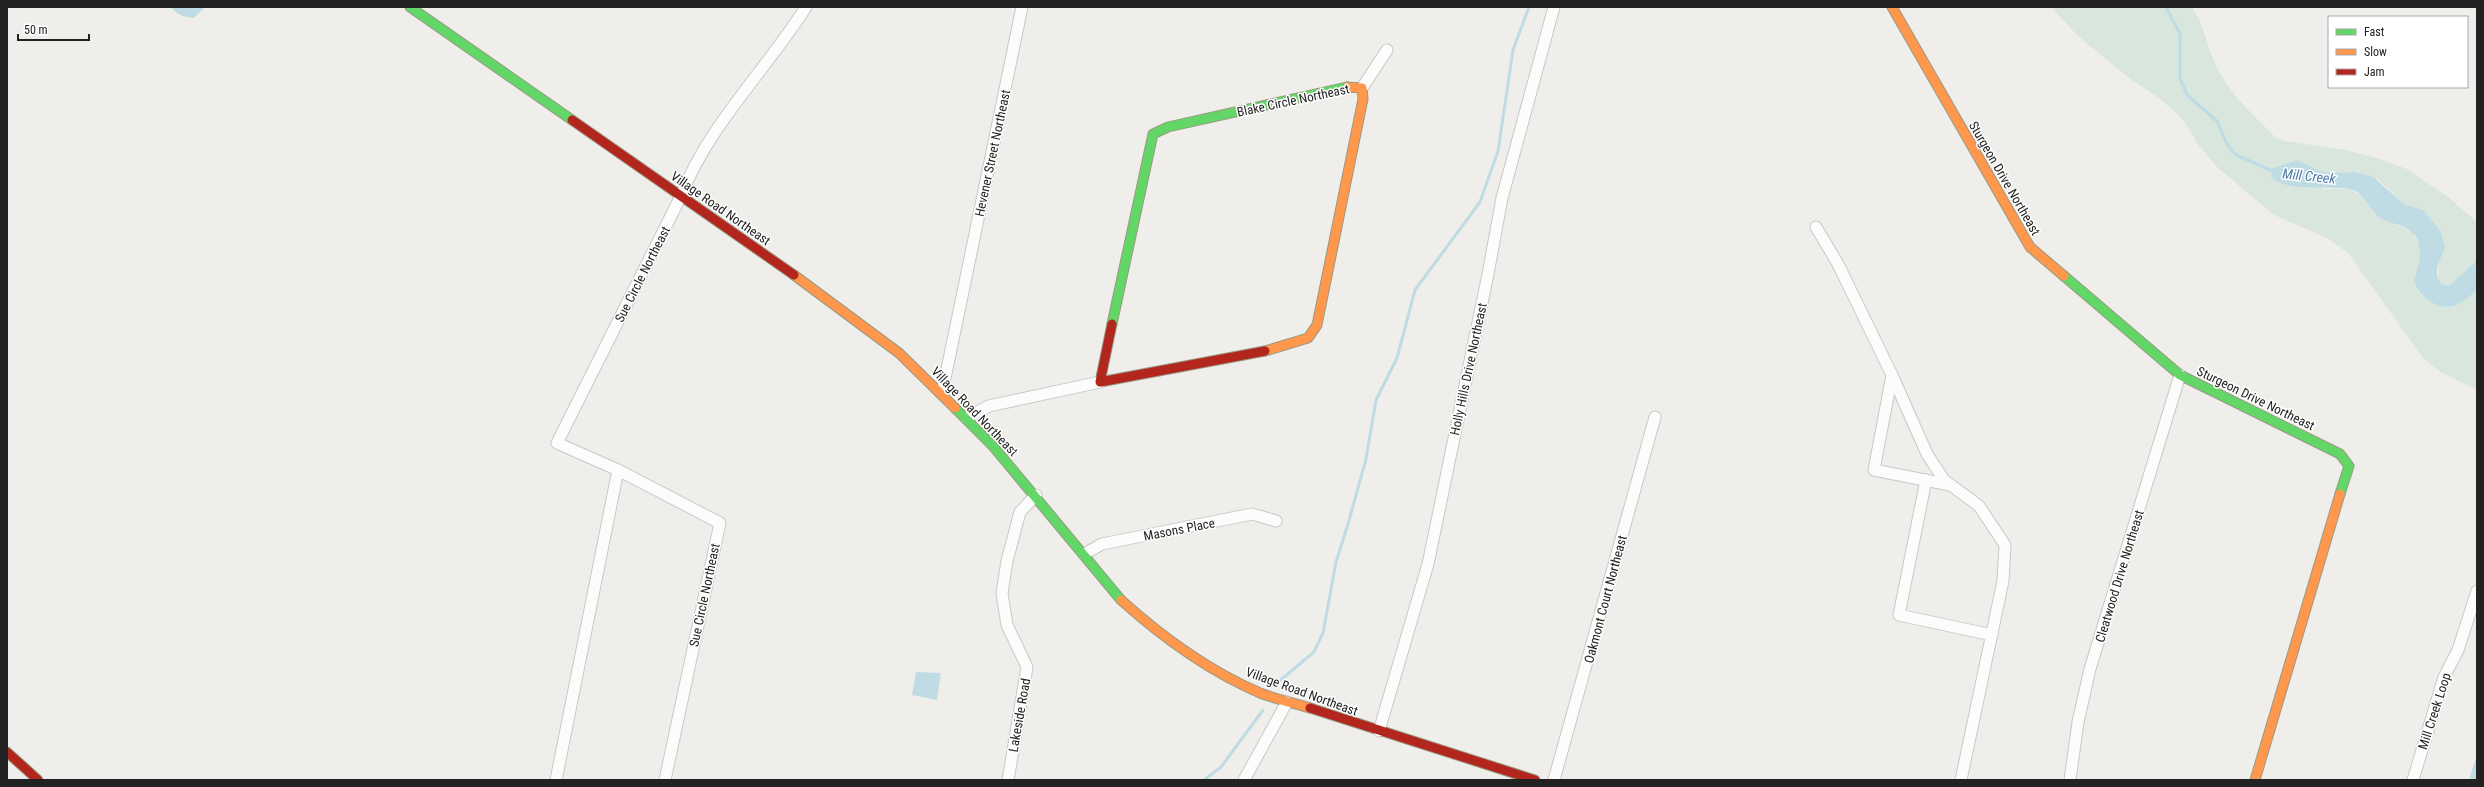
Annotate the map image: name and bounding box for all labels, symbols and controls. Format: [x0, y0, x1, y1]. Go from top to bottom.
scale bar [18, 16, 89, 42]
legend [2328, 16, 2468, 88]
text: 50 m [24, 23, 48, 37]
text: Fast [2364, 25, 2385, 39]
text: Slow [2364, 45, 2387, 59]
text: Jam [2364, 65, 2385, 79]
street label: Blake Circle Northeast [1236, 81, 1351, 120]
street label: Hevener Street Northeast [972, 88, 1013, 218]
street label: Sturgeon Drive Northeast [1966, 119, 2043, 238]
water label: Mill Creek [2282, 165, 2337, 187]
street label: Village Road Northeast [668, 168, 774, 249]
street label: Sue Circle Northeast [612, 224, 673, 325]
street label: Holly Hills Drive Northeast [1447, 301, 1490, 437]
street label: Sturgeon Drive Northeast [2195, 363, 2317, 434]
street label: Village Road Northeast [928, 364, 1021, 459]
street label: Cleatwood Drive Northeast [2092, 508, 2147, 644]
street label: Masons Place [1142, 515, 1216, 544]
street label: Oakmont Court Northeast [1581, 533, 1630, 665]
street label: Sue Circle Northeast [686, 542, 723, 648]
street label: Village Road Northeast [1244, 664, 1360, 719]
street label: Mill Creek Loop [2415, 671, 2454, 751]
street label: Lakeside Road [1006, 677, 1033, 753]

